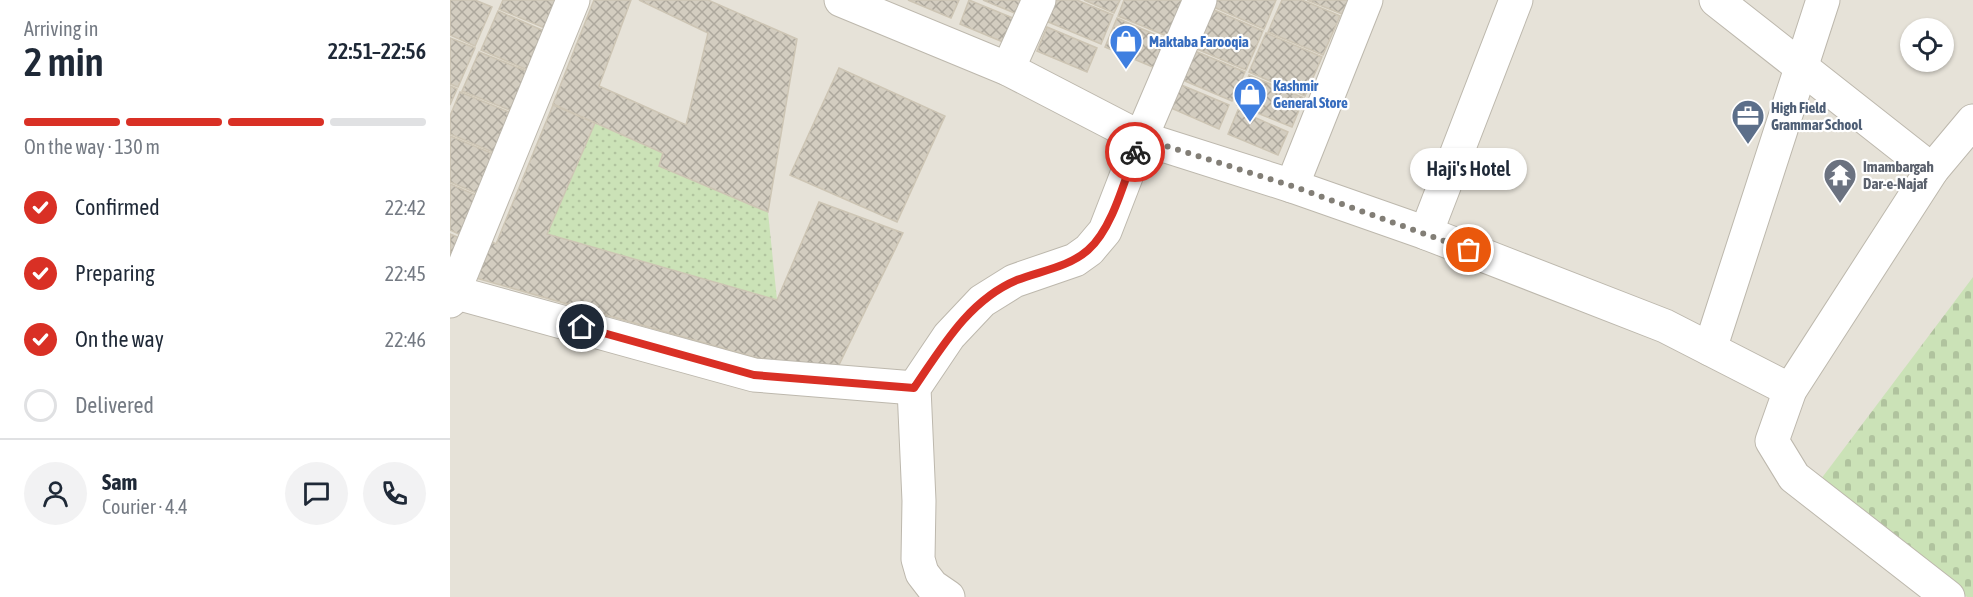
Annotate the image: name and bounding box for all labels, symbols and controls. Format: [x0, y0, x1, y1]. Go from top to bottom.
text: Arriving in [24, 17, 98, 40]
map controls [1900, 18, 1954, 72]
button: locate [1900, 18, 1954, 72]
shop icon: Maktaba Farooqia [1108, 23, 1144, 70]
place label: Maktaba Farooqia [1149, 33, 1249, 50]
text: 22:51–22:56 [328, 38, 426, 64]
text: 2 min [24, 40, 104, 84]
shop icon: Kashmir General Store [1232, 76, 1268, 123]
place label: Kashmir General Store [1273, 77, 1348, 111]
office icon: High Field Grammar School [1730, 98, 1766, 145]
place label: High Field Grammar School [1771, 99, 1863, 133]
courier [1105, 122, 1165, 182]
text: On the way · 130 m [24, 135, 160, 158]
icon: bike [1119, 136, 1152, 169]
callout: Haji's Hotel [1410, 148, 1528, 190]
text: Haji's Hotel [1426, 157, 1511, 180]
temple icon: Imambargah Dar-e-Najaf [1822, 157, 1858, 204]
place label: Imambargah Dar-e-Najaf [1863, 158, 1934, 192]
icon: check [24, 191, 57, 224]
text: Confirmed [75, 194, 160, 220]
text: 22:42 [385, 196, 426, 219]
pin [1443, 224, 1494, 275]
icon: bag [1452, 233, 1485, 266]
icon: check [24, 257, 57, 290]
text: Preparing [75, 260, 155, 286]
text: 22:45 [385, 262, 426, 285]
pin [556, 301, 607, 352]
icon: home [565, 310, 598, 343]
icon: check [24, 323, 57, 356]
text: On the way [75, 326, 164, 352]
text: 22:46 [385, 328, 426, 351]
text: Delivered [75, 392, 154, 418]
button: person [24, 462, 87, 525]
button: chat [285, 462, 348, 525]
button: phone [363, 462, 426, 525]
text: Sam [102, 469, 137, 495]
text: Courier · 4.4 [102, 495, 188, 518]

